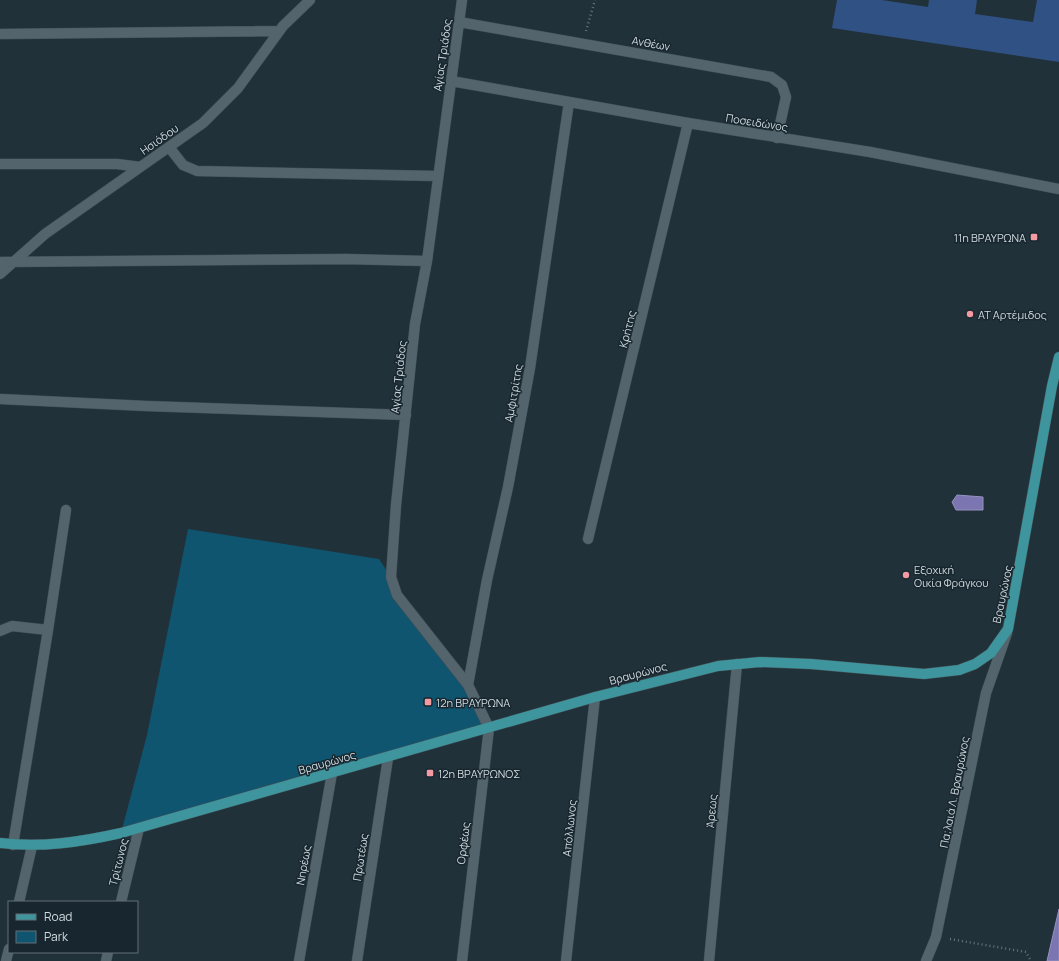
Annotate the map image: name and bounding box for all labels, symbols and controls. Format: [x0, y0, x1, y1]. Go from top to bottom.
street label: Αγίας Τριάδος [429, 18, 455, 92]
street label: Ανθέων [631, 32, 672, 54]
street label: Ποσειδώνος [725, 110, 789, 134]
street label: Ησιόδου [137, 120, 181, 158]
place label: 11η ΒΡΑΥΡΩΝΑ [954, 230, 1026, 245]
marker: 11η ΒΡΑΥΡΩΝΑ [1029, 232, 1039, 242]
place label: ΑΤ Αρτέμιδος [978, 307, 1047, 322]
street label: Κρήτης [615, 309, 639, 349]
marker: ΑΤ Αρτέμιδος [965, 309, 975, 319]
street label: Αγίας Τριάδος [387, 340, 409, 414]
street label: Αμφιτρίτης [500, 363, 526, 423]
place label: Εξοχική Οικία Φράγκου [914, 562, 989, 590]
street label: Βραυρώνος [989, 563, 1015, 625]
marker: Εξοχική Οικία Φράγκου [901, 570, 911, 580]
street label: Βραυρώνος [607, 658, 669, 688]
place label: 12η ΒΡΑΥΡΩΝΑ [436, 695, 510, 710]
marker: 12η ΒΡΑΥΡΩΝΑ [423, 697, 433, 707]
street label: Πα;λαιά Λ. Βραυρώνος [936, 735, 972, 849]
street label: Βραυρώνος [296, 747, 358, 777]
place label: 12η ΒΡΑΥΡΩΝΟΣ [438, 766, 520, 781]
marker: 12η ΒΡΑΥΡΩΝΟΣ [425, 768, 435, 778]
street label: Άρεως [702, 794, 720, 828]
street label: Απόλλωνος [559, 799, 579, 857]
street label: Ορφέως [453, 821, 473, 865]
street label: Πρωτέως [349, 832, 371, 882]
street label: Τρίτωνος [105, 837, 131, 887]
street label: Νηρέως [292, 844, 314, 886]
legend [8, 901, 138, 953]
text: Road [44, 908, 72, 925]
text: Park [44, 928, 69, 945]

